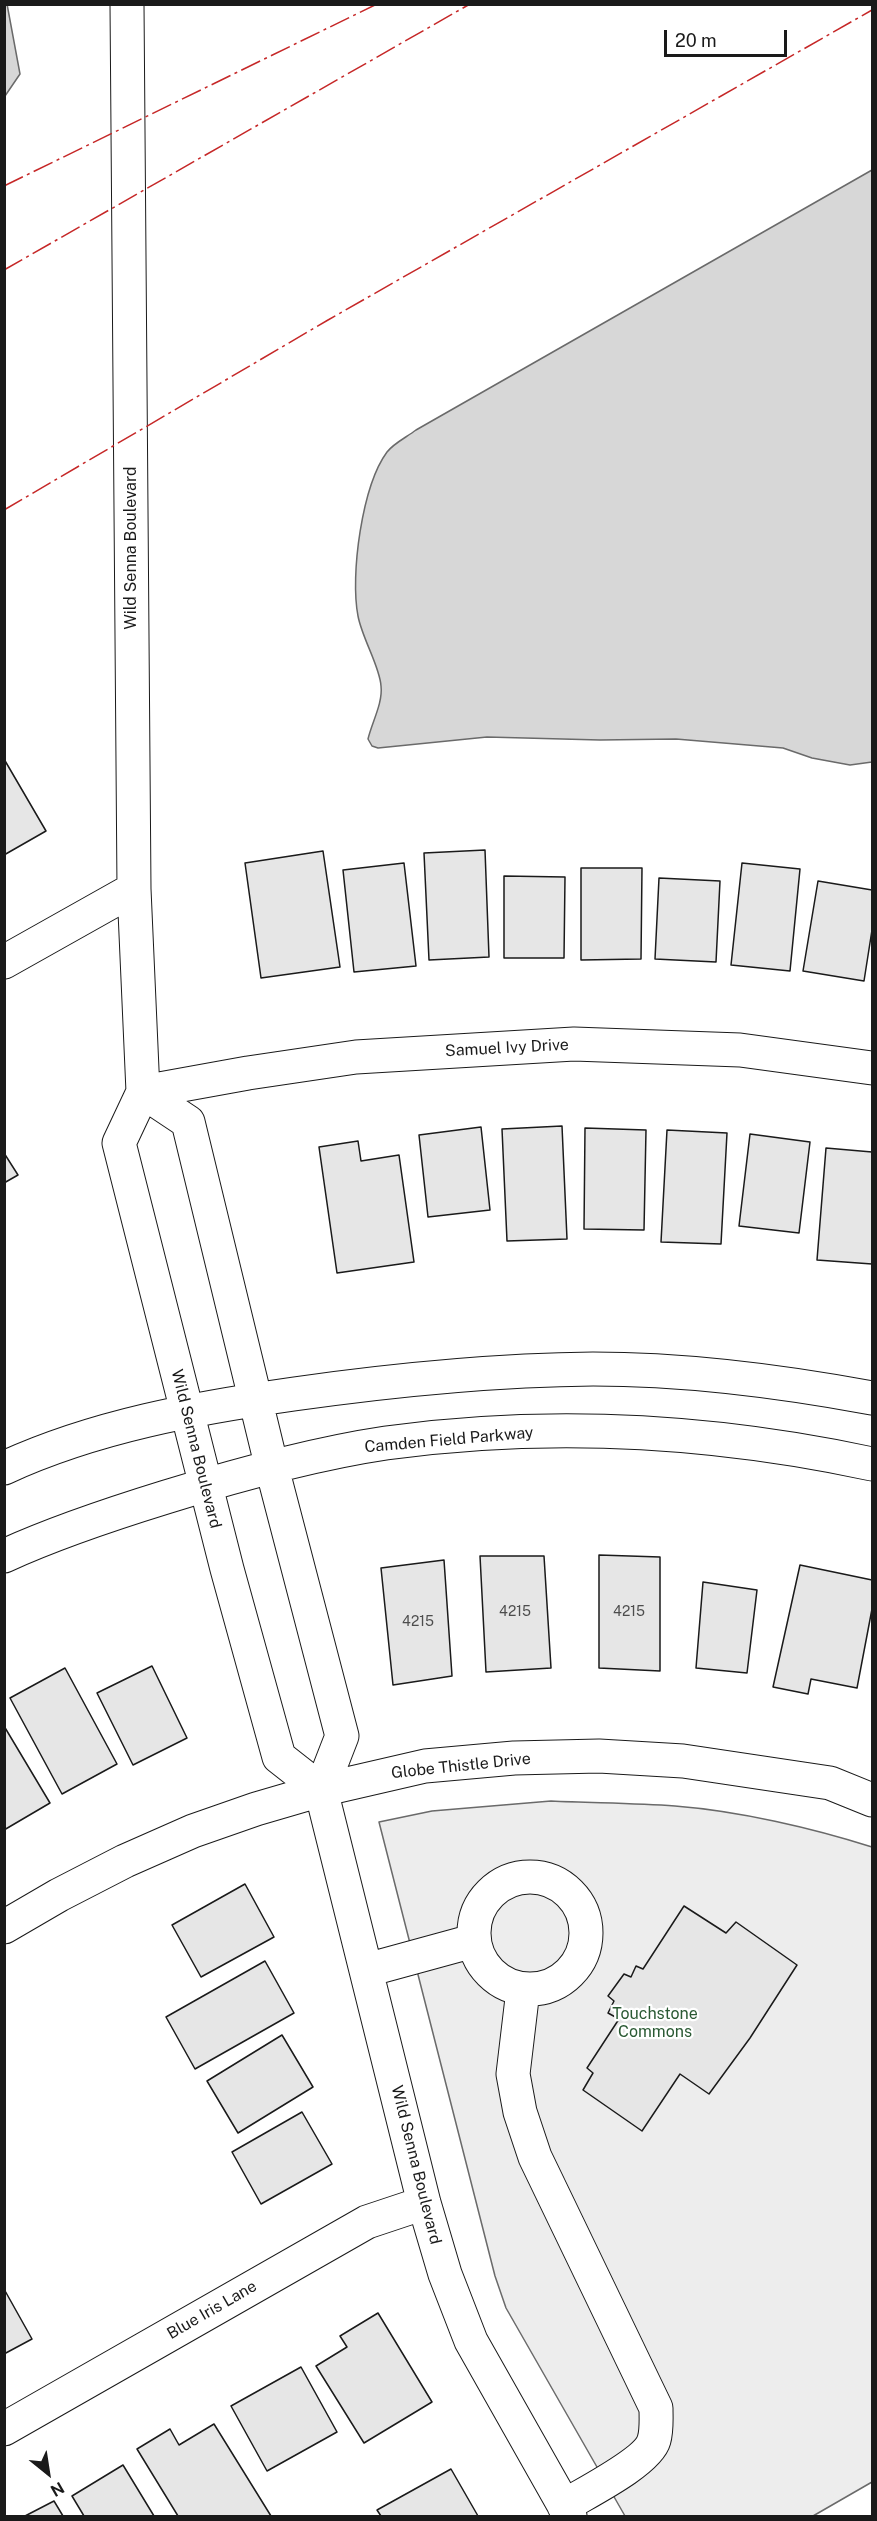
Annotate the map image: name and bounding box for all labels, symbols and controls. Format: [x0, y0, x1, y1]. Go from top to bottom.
scale bar [667, 18, 790, 56]
text: 20 m [675, 30, 717, 51]
street label: Wild Senna Boulevard [121, 466, 141, 630]
street label: Samuel Ivy Drive [445, 1035, 569, 1061]
street label: Wild Senna Boulevard [167, 1368, 225, 1530]
street label: Camden Field Parkway [364, 1423, 534, 1457]
house number: 4215 [499, 1604, 531, 1620]
house number: 4215 [613, 1604, 645, 1620]
house number: 4215 [402, 1614, 434, 1630]
street label: Globe Thistle Drive [390, 1749, 532, 1783]
park label: Touchstone Commons [612, 2004, 698, 2042]
street label: Wild Senna Boulevard [387, 2084, 445, 2246]
street label: Blue Iris Lane [164, 2277, 260, 2343]
north arrow [18, 2443, 78, 2503]
text: N [47, 2478, 67, 2500]

